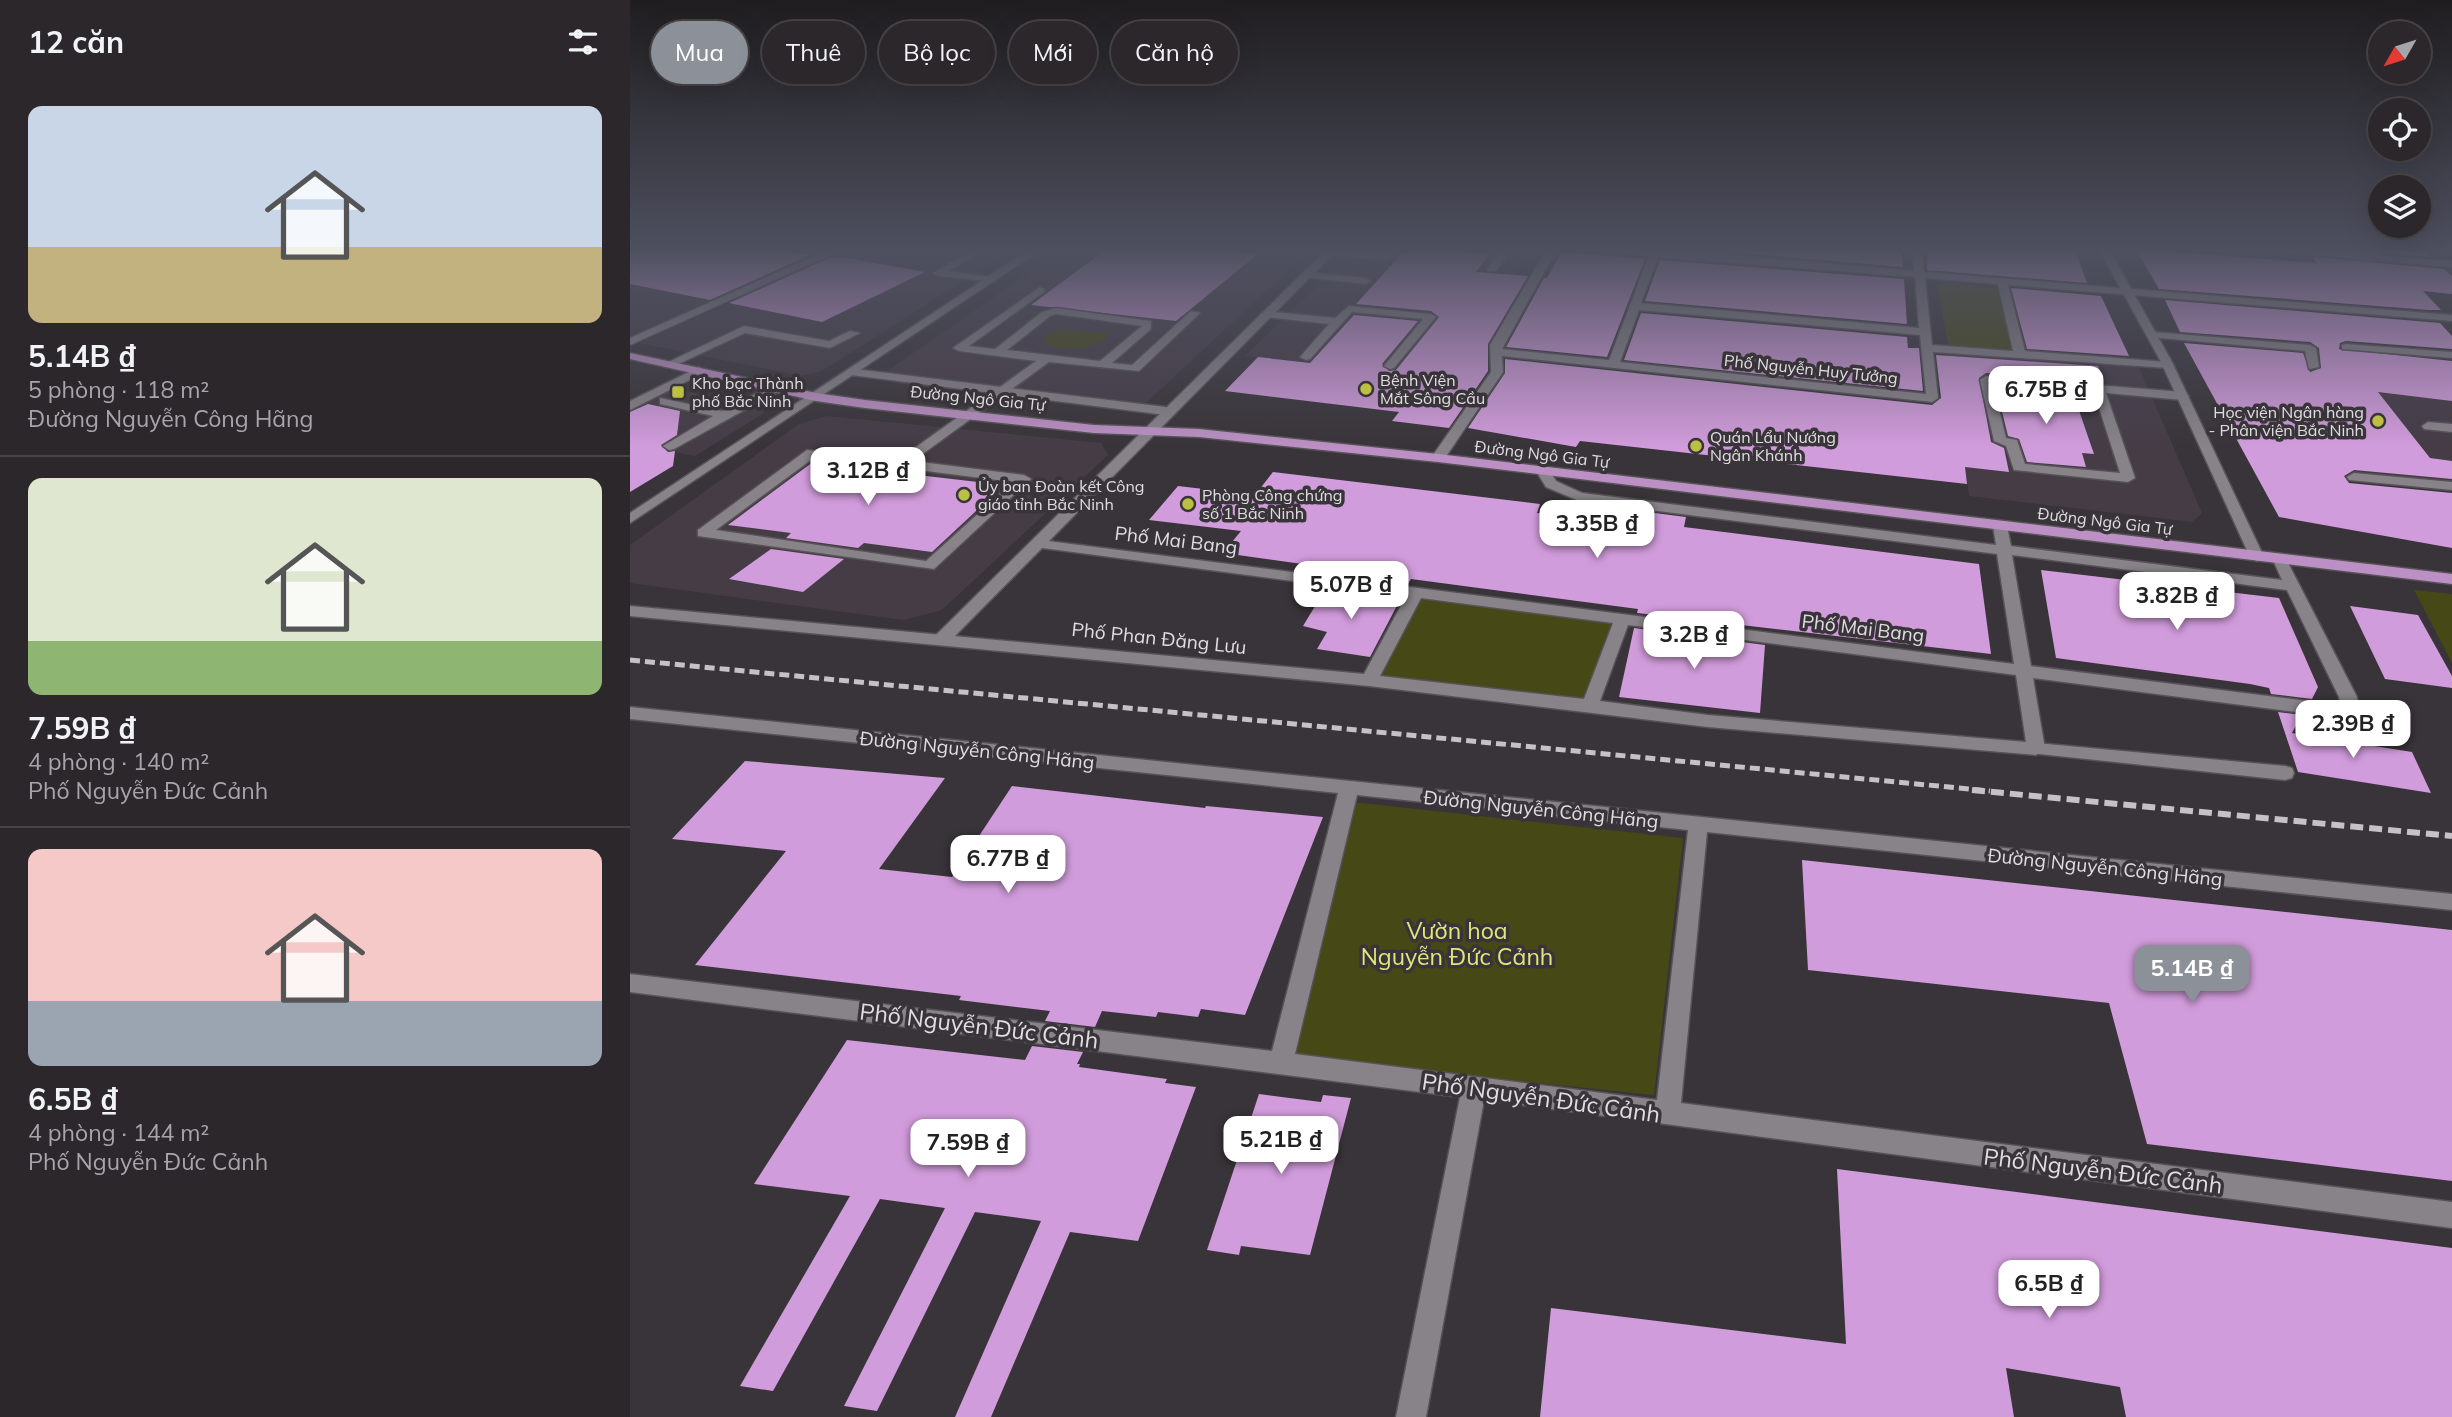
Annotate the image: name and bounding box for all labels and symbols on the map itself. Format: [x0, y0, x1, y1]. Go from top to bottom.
north arrow [2368, 21, 2431, 84]
street label: Phố Nguyễn Huy Tưởng [1723, 350, 1899, 388]
pin: 6.75B ₫ [1981, 366, 2111, 426]
place label: Bệnh Viện Mắt Sông Cầu [1380, 370, 1485, 408]
place label: Kho bạc Thành phố Bắc Ninh [692, 373, 804, 411]
street label: Đường Ngô Gia Tự [910, 381, 1047, 415]
marker: Bệnh Viện Mắt Sông Cầu [1358, 381, 1374, 397]
marker: Kho bạc Thành phố Bắc Ninh [670, 384, 686, 400]
place label: Học viện Ngân hàng - Phân viện Bắc Ninh [2208, 402, 2364, 440]
marker: Học viện Ngân hàng - Phân viện Bắc Ninh [2370, 413, 2386, 429]
place label: Quán Lẩu Nướng Ngân Khánh [1710, 427, 1836, 465]
street label: Đường Ngô Gia Tự [1474, 436, 1611, 472]
marker: Quán Lẩu Nướng Ngân Khánh [1688, 438, 1704, 454]
pin: 3.12B ₫ [803, 448, 933, 507]
place label: Ủy ban Đoàn kết Công giáo tỉnh Bắc Ninh [978, 476, 1144, 514]
place label: Phòng Công chứng số 1 Bắc Ninh [1202, 485, 1342, 523]
marker: Ủy ban Đoàn kết Công giáo tỉnh Bắc Ninh [956, 487, 972, 503]
marker: Phòng Công chứng số 1 Bắc Ninh [1180, 496, 1196, 512]
pin: 3.35B ₫ [1532, 500, 1662, 560]
street label: Đường Ngô Gia Tự [2037, 503, 2174, 539]
street label: Phố Mai Bang [1113, 521, 1239, 559]
pin: 5.07B ₫ [1286, 562, 1416, 621]
pin: 3.82B ₫ [2112, 572, 2242, 632]
street label: Phố Mai Bang [1800, 609, 1926, 647]
pin: 3.2B ₫ [1637, 612, 1751, 671]
street label: Phố Phan Đăng Lưu [1070, 617, 1248, 659]
pin: 2.39B ₫ [2288, 700, 2418, 760]
street label: Đường Nguyễn Công Hãng [858, 726, 1096, 774]
street label: Đường Nguyễn Công Hãng [1422, 785, 1660, 833]
pin: 6.77B ₫ [943, 836, 1073, 895]
street label: Đường Nguyễn Công Hãng [1986, 843, 2224, 891]
park label: Vườn hoa Nguyễn Đức Cảnh [1361, 916, 1553, 971]
pin: 5.14B ₫ [2127, 946, 2257, 1005]
street label: Phố Nguyễn Đức Cảnh [858, 996, 1100, 1055]
street label: Phố Nguyễn Đức Cảnh [1420, 1066, 1662, 1129]
pin: 5.21B ₫ [1216, 1116, 1346, 1176]
pin: 7.59B ₫ [903, 1120, 1033, 1179]
street label: Phố Nguyễn Đức Cảnh [1982, 1141, 2224, 1200]
pin: 6.5B ₫ [1992, 1260, 2106, 1320]

